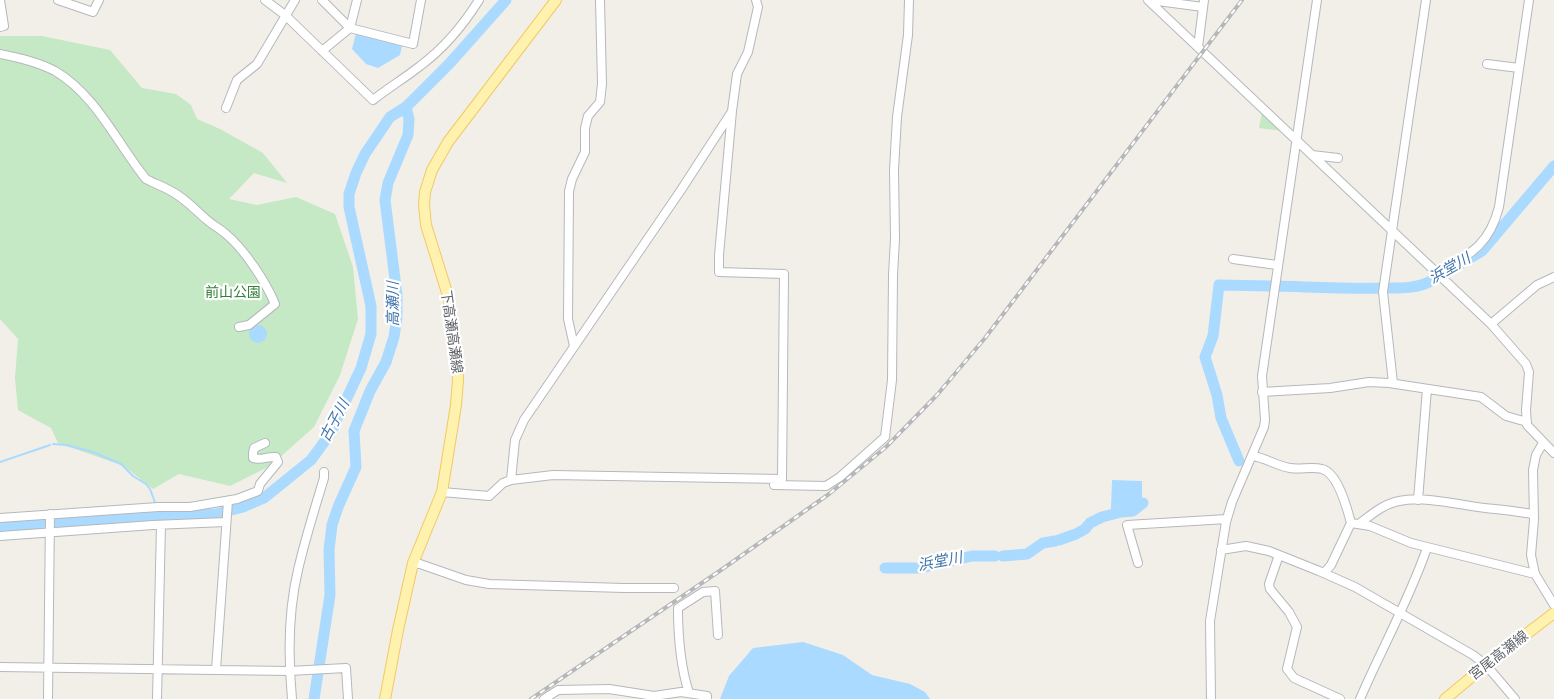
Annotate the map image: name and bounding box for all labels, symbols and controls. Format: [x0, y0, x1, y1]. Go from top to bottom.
water label: 浜堂川 [1426, 250, 1474, 288]
water label: 高瀬川 [385, 282, 403, 326]
park label: 前山公園 [205, 285, 261, 301]
street label: 下高瀬高瀬線 [437, 289, 465, 375]
water label: 古子川 [316, 397, 354, 445]
water label: 浜堂川 [916, 549, 964, 575]
street label: 宮尾高瀬線 [1466, 628, 1532, 684]

